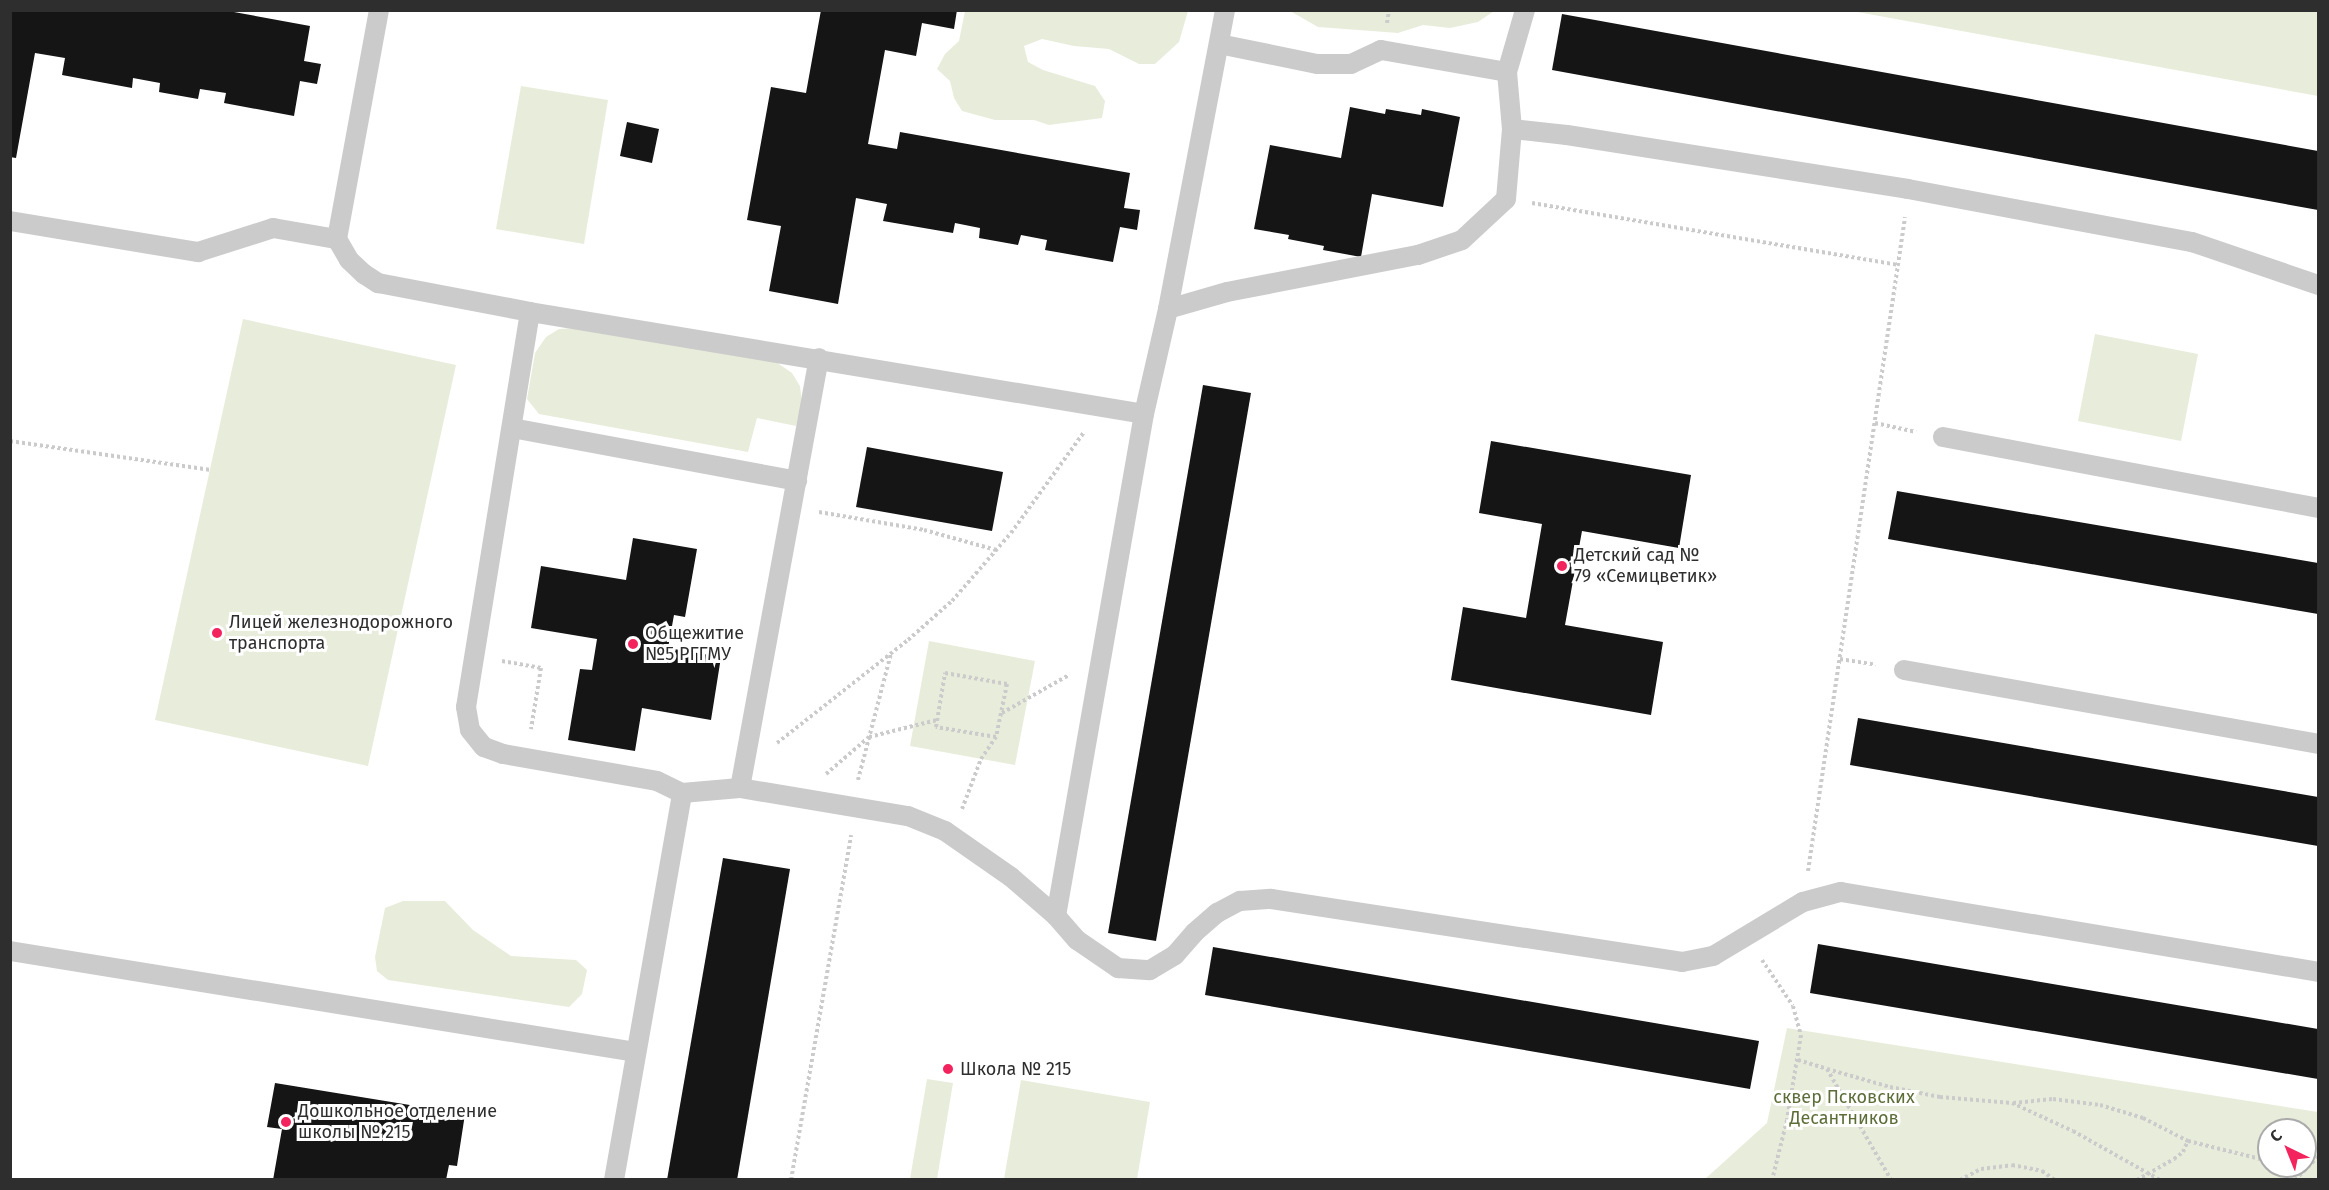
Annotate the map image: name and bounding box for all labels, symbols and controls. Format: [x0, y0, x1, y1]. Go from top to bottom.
place label: Детский сад № 79 «Семицветик» [1574, 545, 1717, 588]
marker: Детский сад № 79 «Семицветик» [1555, 559, 1569, 573]
place label: Лицей железнодорожного транспорта [229, 612, 453, 654]
place label: Общежитие №5 РГГМУ [645, 623, 744, 666]
marker: Лицей железнодорожного транспорта [210, 626, 224, 640]
marker: Общежитие №5 РГГМУ [626, 637, 640, 651]
place label: Школа № 215 [960, 1058, 1071, 1080]
marker: Школа № 215 [941, 1062, 955, 1076]
park label: сквер Псковских Десантников [1773, 1087, 1915, 1130]
place label: Дошкольное отделение школы № 215 [298, 1101, 497, 1144]
marker: Дошкольное отделение школы № 215 [279, 1115, 293, 1129]
north arrow [2257, 1118, 2317, 1178]
text: С [2266, 1126, 2286, 1146]

